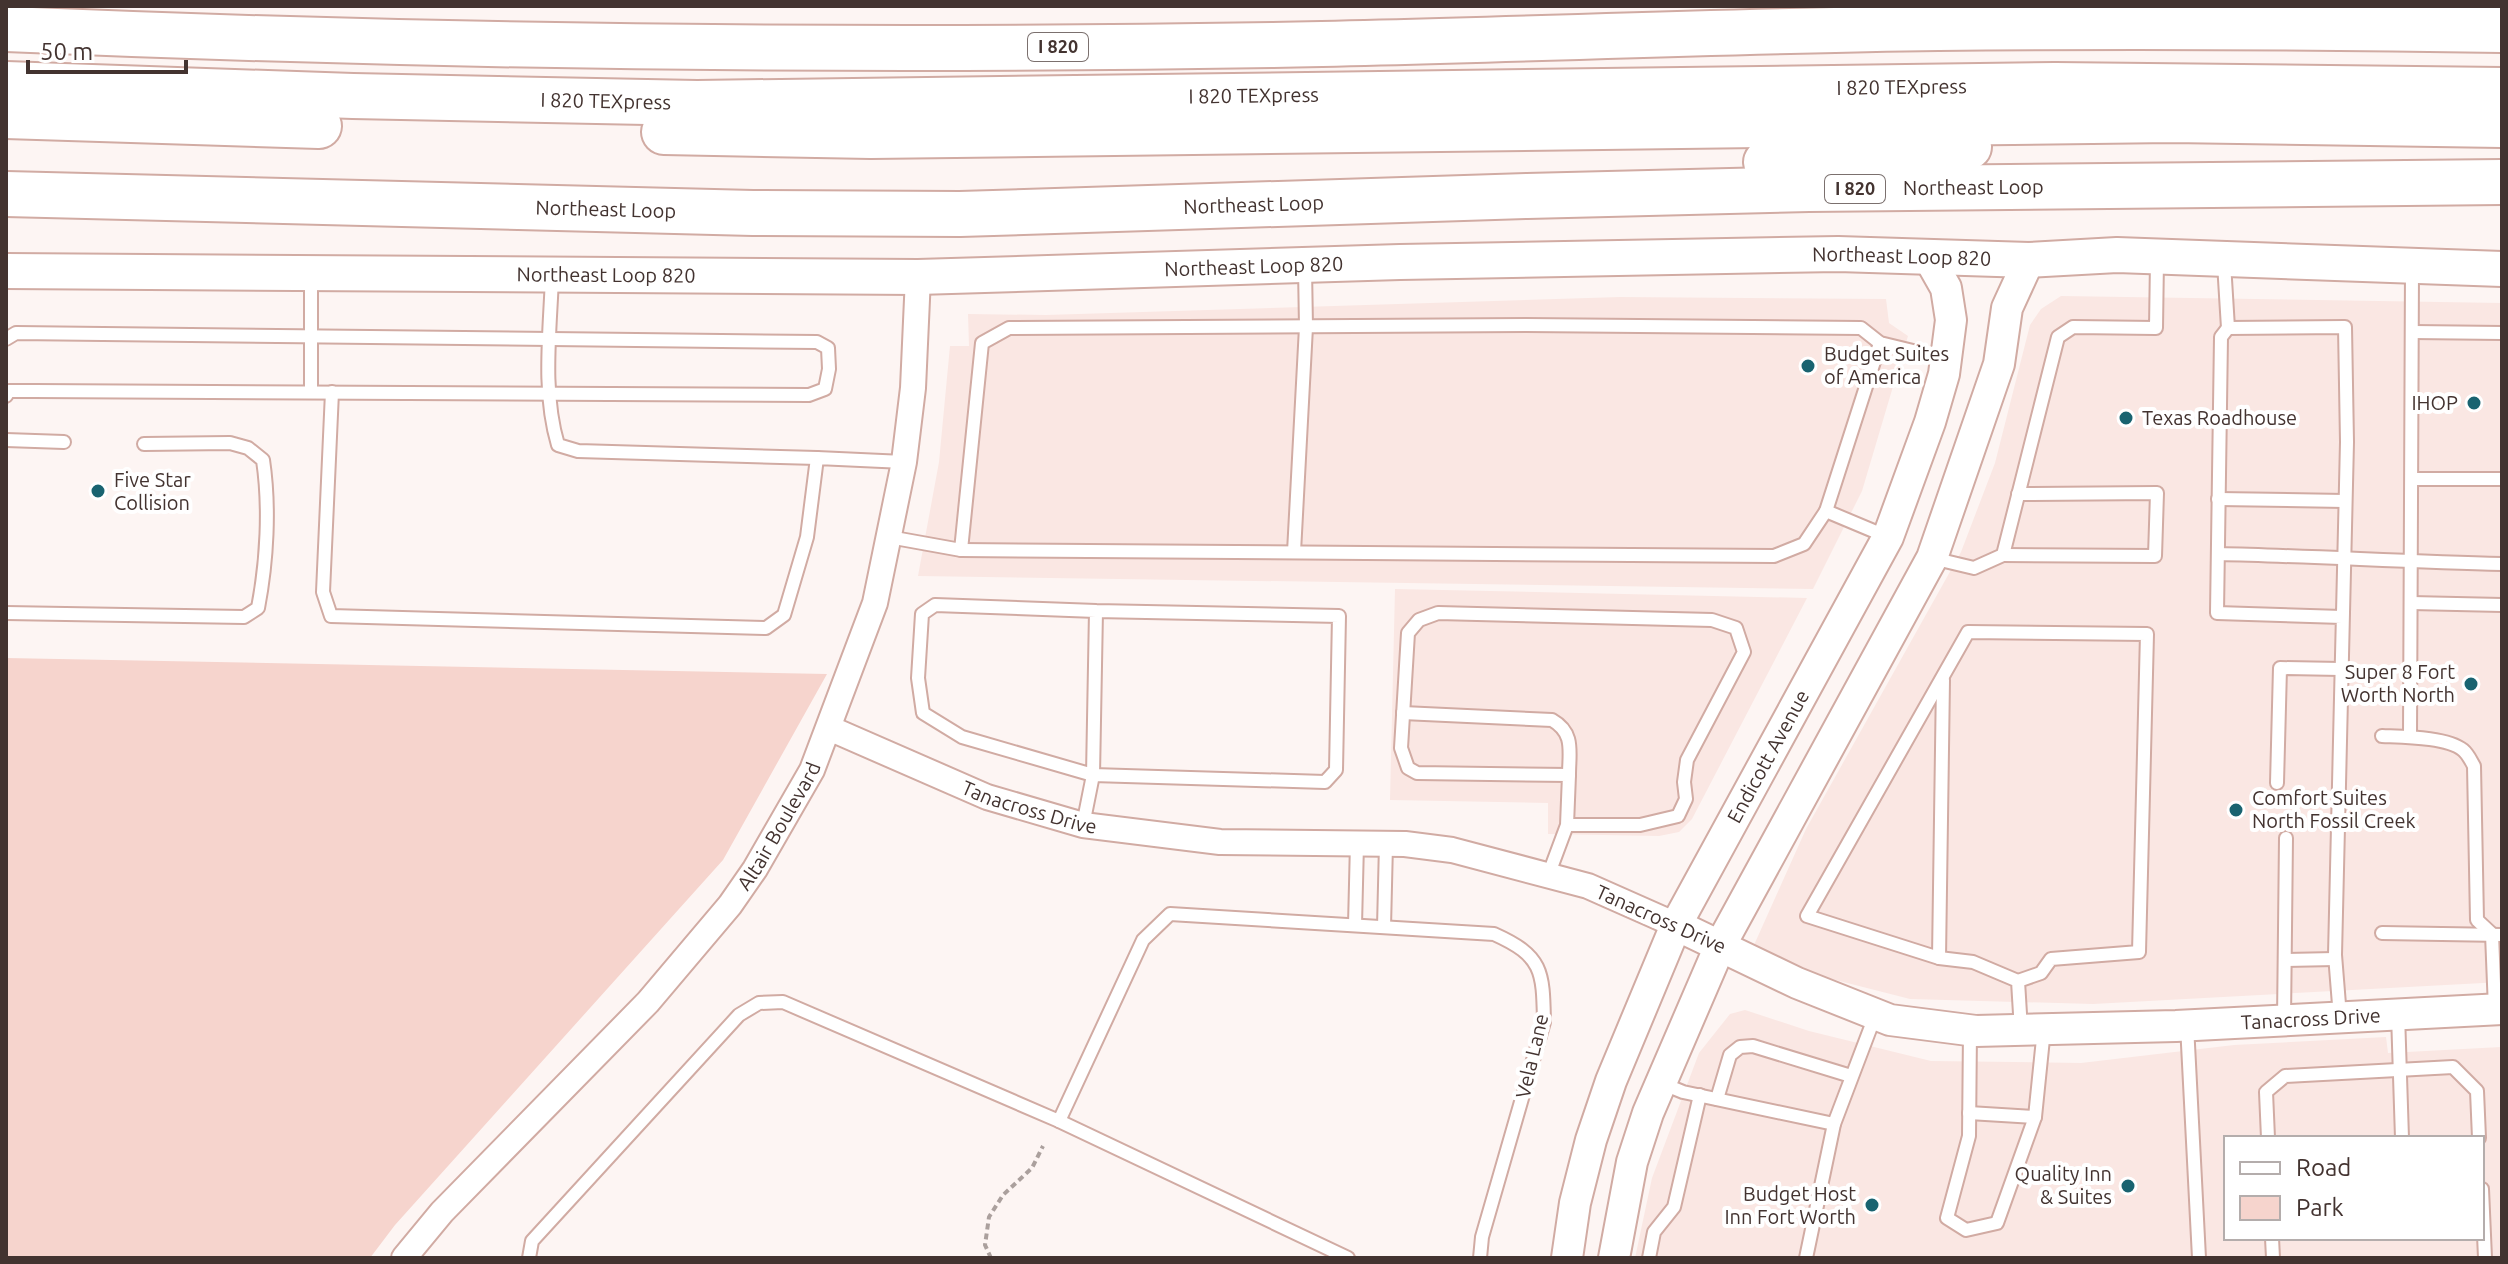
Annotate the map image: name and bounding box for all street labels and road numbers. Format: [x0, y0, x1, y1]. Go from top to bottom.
road number: I 820 [1028, 33, 1088, 61]
street label: I 820 TEXpress [1836, 74, 1967, 99]
street label: I 820 TEXpress [1188, 83, 1319, 107]
street label: I 820 TEXpress [540, 88, 671, 113]
road number: I 820 [1825, 175, 1885, 203]
street label: Northeast Loop [1903, 175, 2044, 199]
street label: Northeast Loop [1183, 190, 1324, 218]
street label: Northeast Loop [535, 195, 676, 222]
street label: Northeast Loop 820 [1812, 242, 1992, 270]
street label: Northeast Loop 820 [1164, 252, 1344, 280]
street label: Northeast Loop 820 [516, 262, 696, 287]
street label: Endicott Avenue [1722, 686, 1813, 827]
street label: Altair Boulevard [732, 759, 825, 894]
street label: Tanacross Drive [958, 775, 1098, 838]
street label: Tanacross Drive [1593, 880, 1730, 958]
street label: Tanacross Drive [2240, 1003, 2381, 1034]
street label: Vela Lane [1511, 1011, 1552, 1100]

